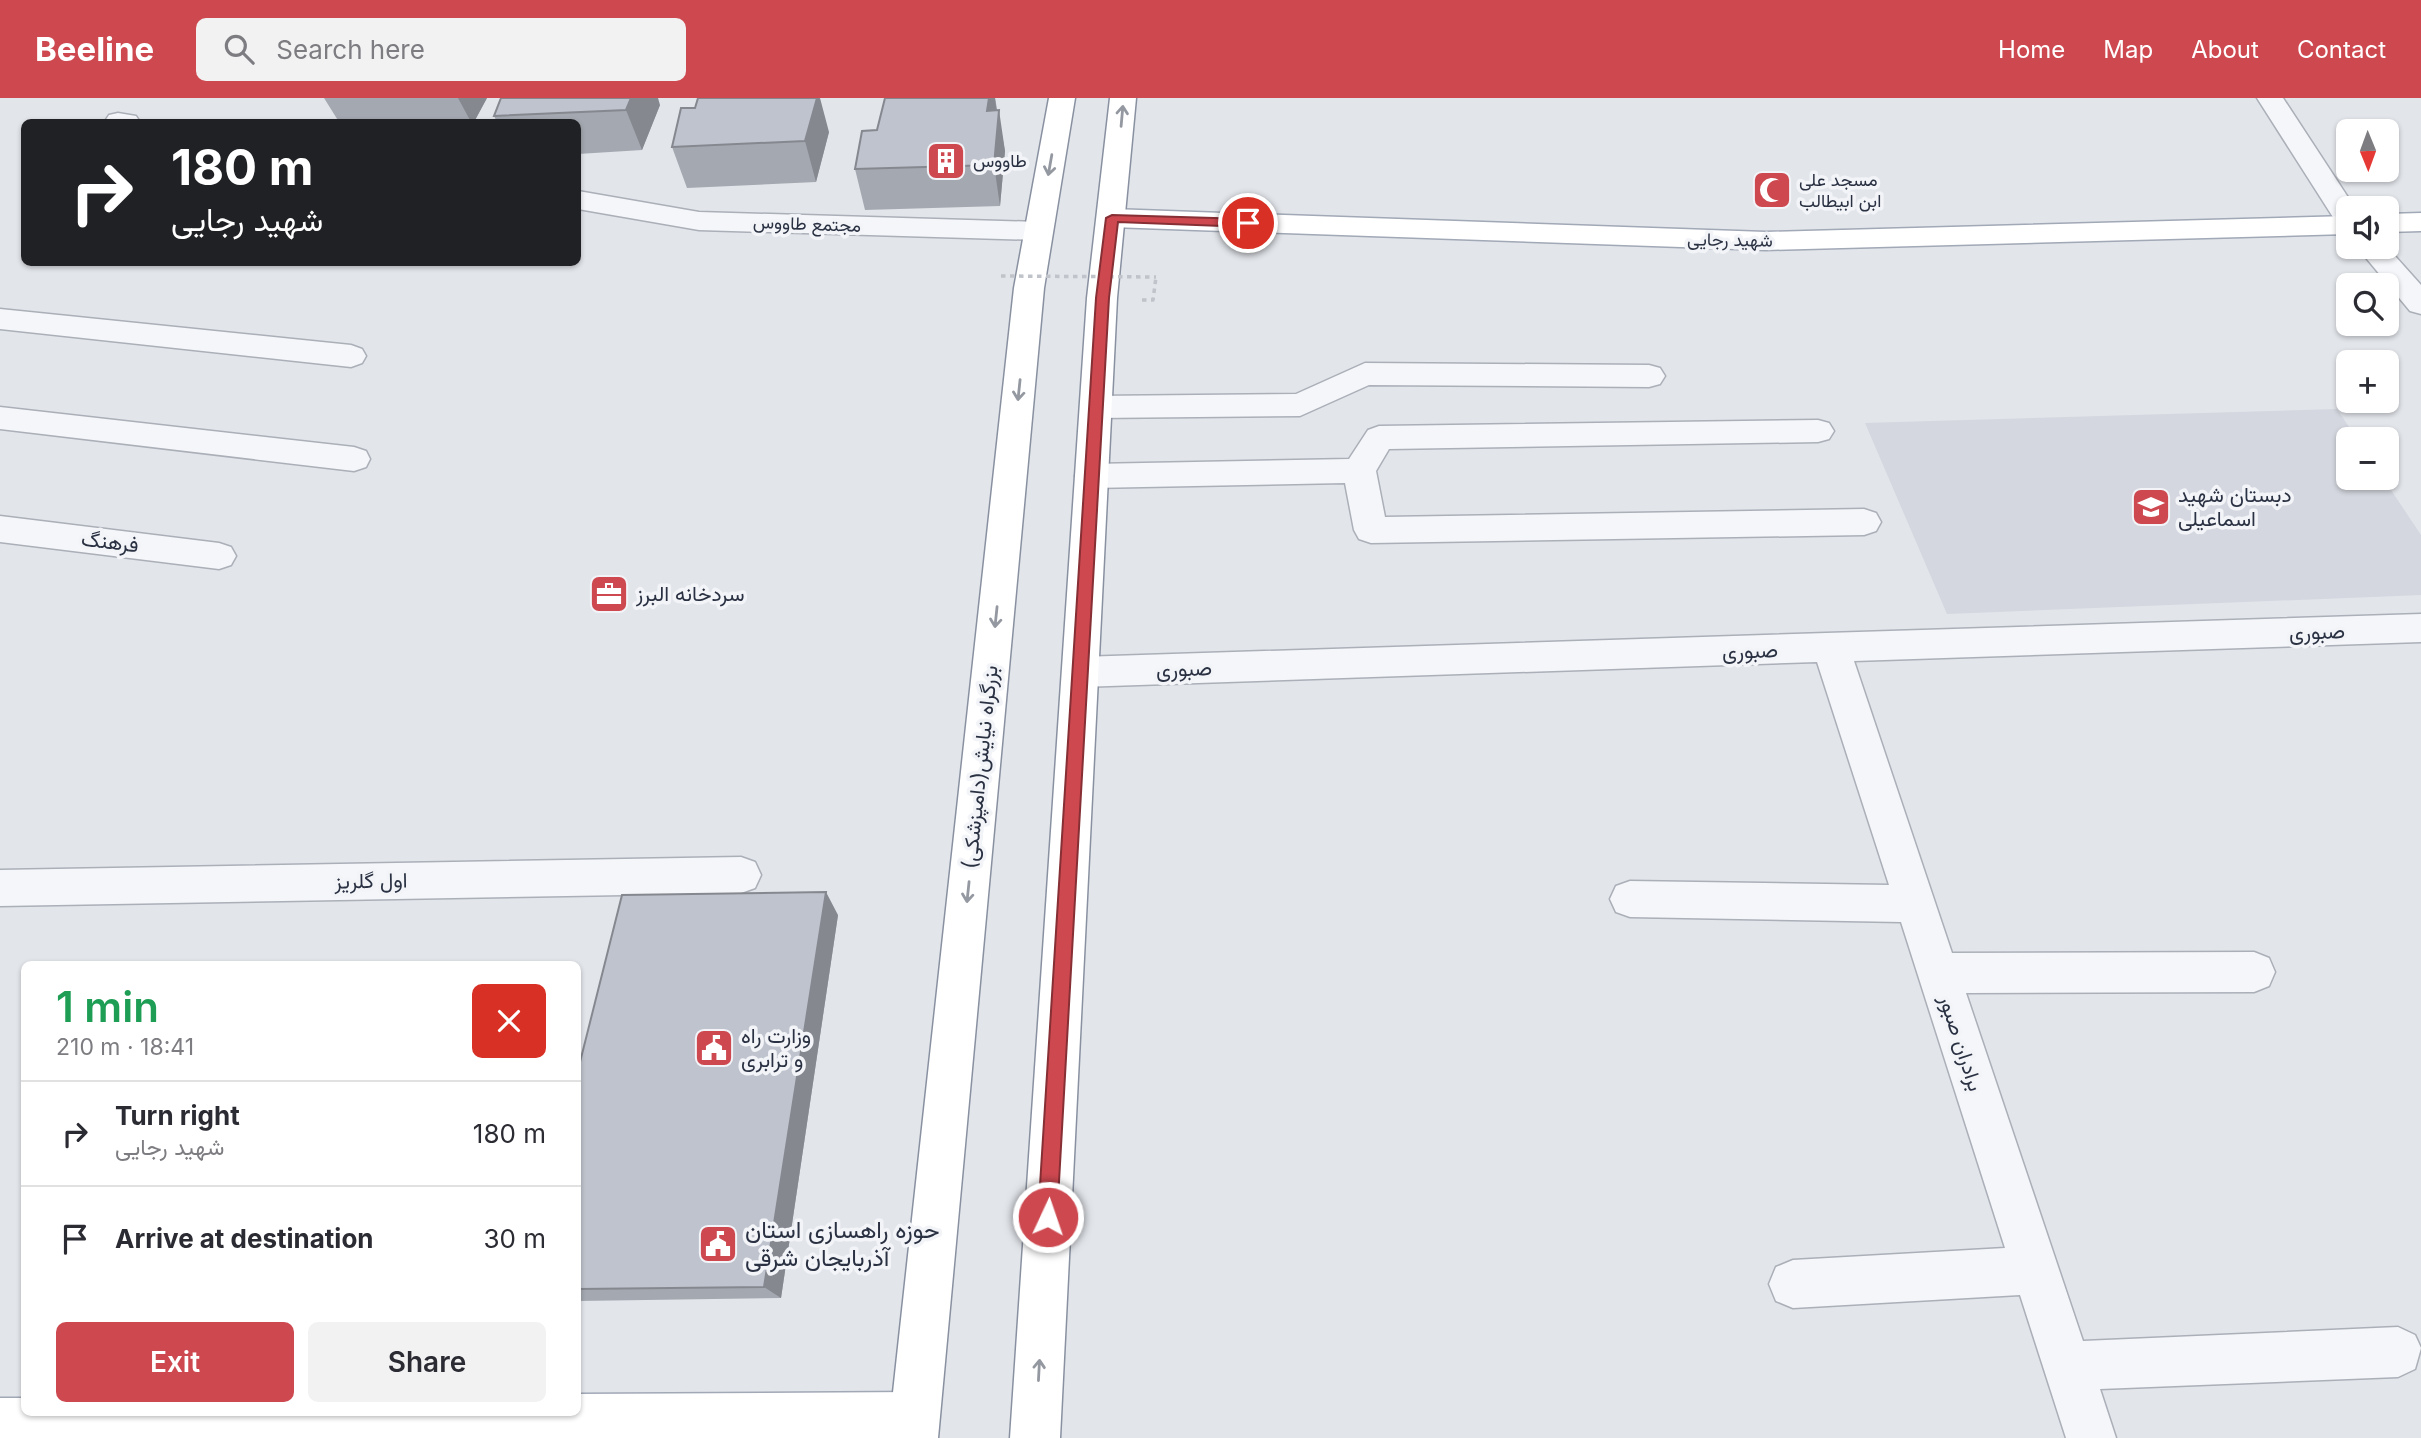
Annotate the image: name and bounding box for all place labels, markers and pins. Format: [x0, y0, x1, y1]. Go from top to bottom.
building icon: طاووس [925, 140, 967, 182]
place label: طاووس [973, 150, 1027, 172]
mosque icon: مسجد علی ابن ابیطالب [1751, 169, 1793, 211]
place label: مسجد علی ابن ابیطالب [1799, 169, 1881, 212]
pin [1218, 193, 1278, 253]
place label: دبستان شهید اسماعیلی [2178, 482, 2291, 531]
school or university icon: دبستان شهید اسماعیلی [2130, 486, 2172, 528]
office icon: سردخانه البرز [588, 573, 630, 615]
place label: سردخانه البرز [635, 581, 745, 607]
place label: وزارت راه و ترابری [741, 1023, 811, 1073]
public building icon: وزارت راه و ترابری [693, 1027, 735, 1069]
place label: حوزه راهسازی استان آذربایجان شرقی [745, 1215, 939, 1273]
public building icon: حوزه راهسازی استان آذربایجان شرقی [697, 1223, 739, 1265]

